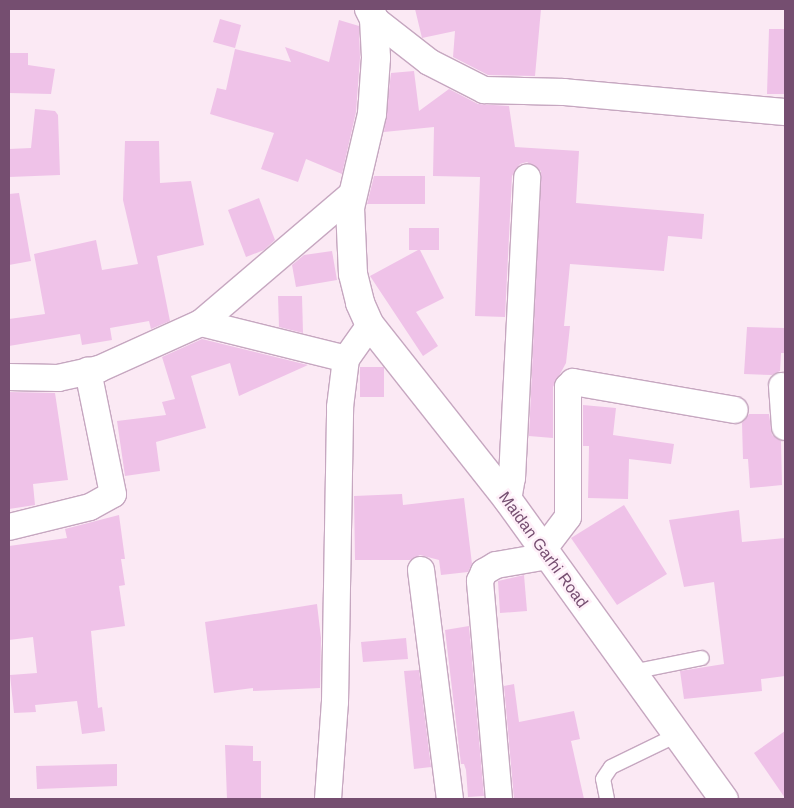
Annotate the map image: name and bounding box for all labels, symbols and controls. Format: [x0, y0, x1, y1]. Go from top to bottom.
street label: Maidan Garhi Road [494, 488, 592, 612]

